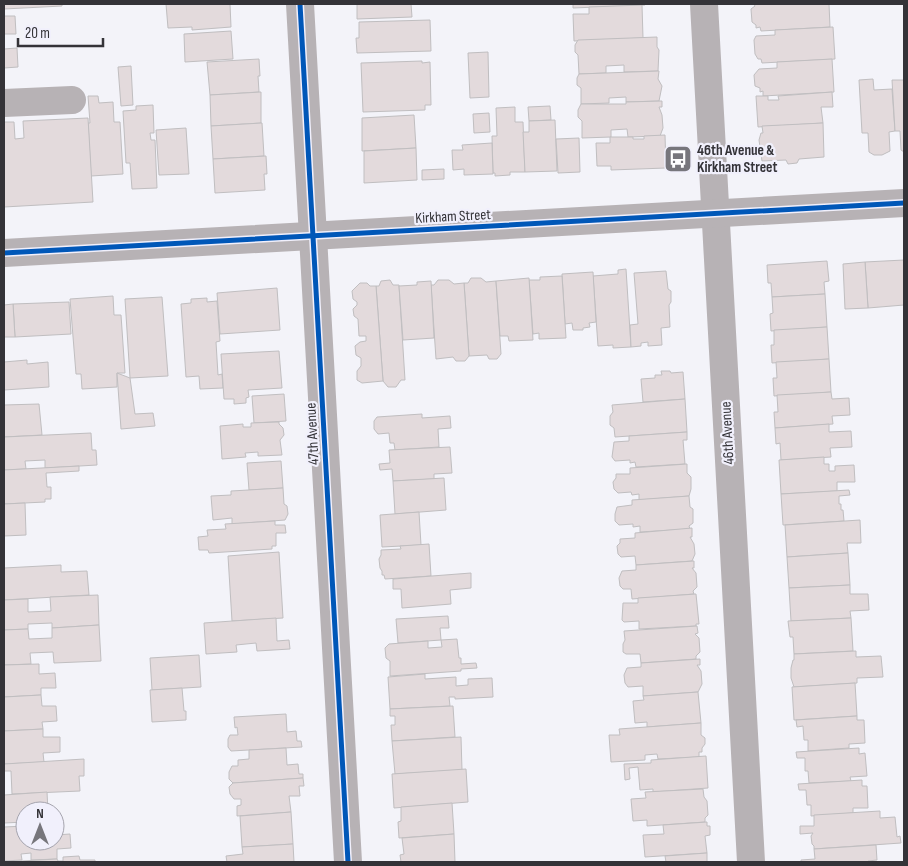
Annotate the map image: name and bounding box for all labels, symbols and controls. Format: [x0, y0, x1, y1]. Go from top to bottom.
scale bar [18, 15, 102, 47]
text: 20 m [25, 24, 50, 43]
place label: 46th Avenue & Kirkham Street [697, 141, 777, 177]
bus stop icon: 46th Avenue & Kirkham Street [663, 144, 693, 174]
street label: Kirkham Street [415, 205, 492, 228]
street label: 46th Avenue [716, 401, 739, 465]
street label: 47th Avenue [301, 402, 324, 466]
north arrow [15, 801, 65, 851]
text: N [36, 805, 44, 822]

